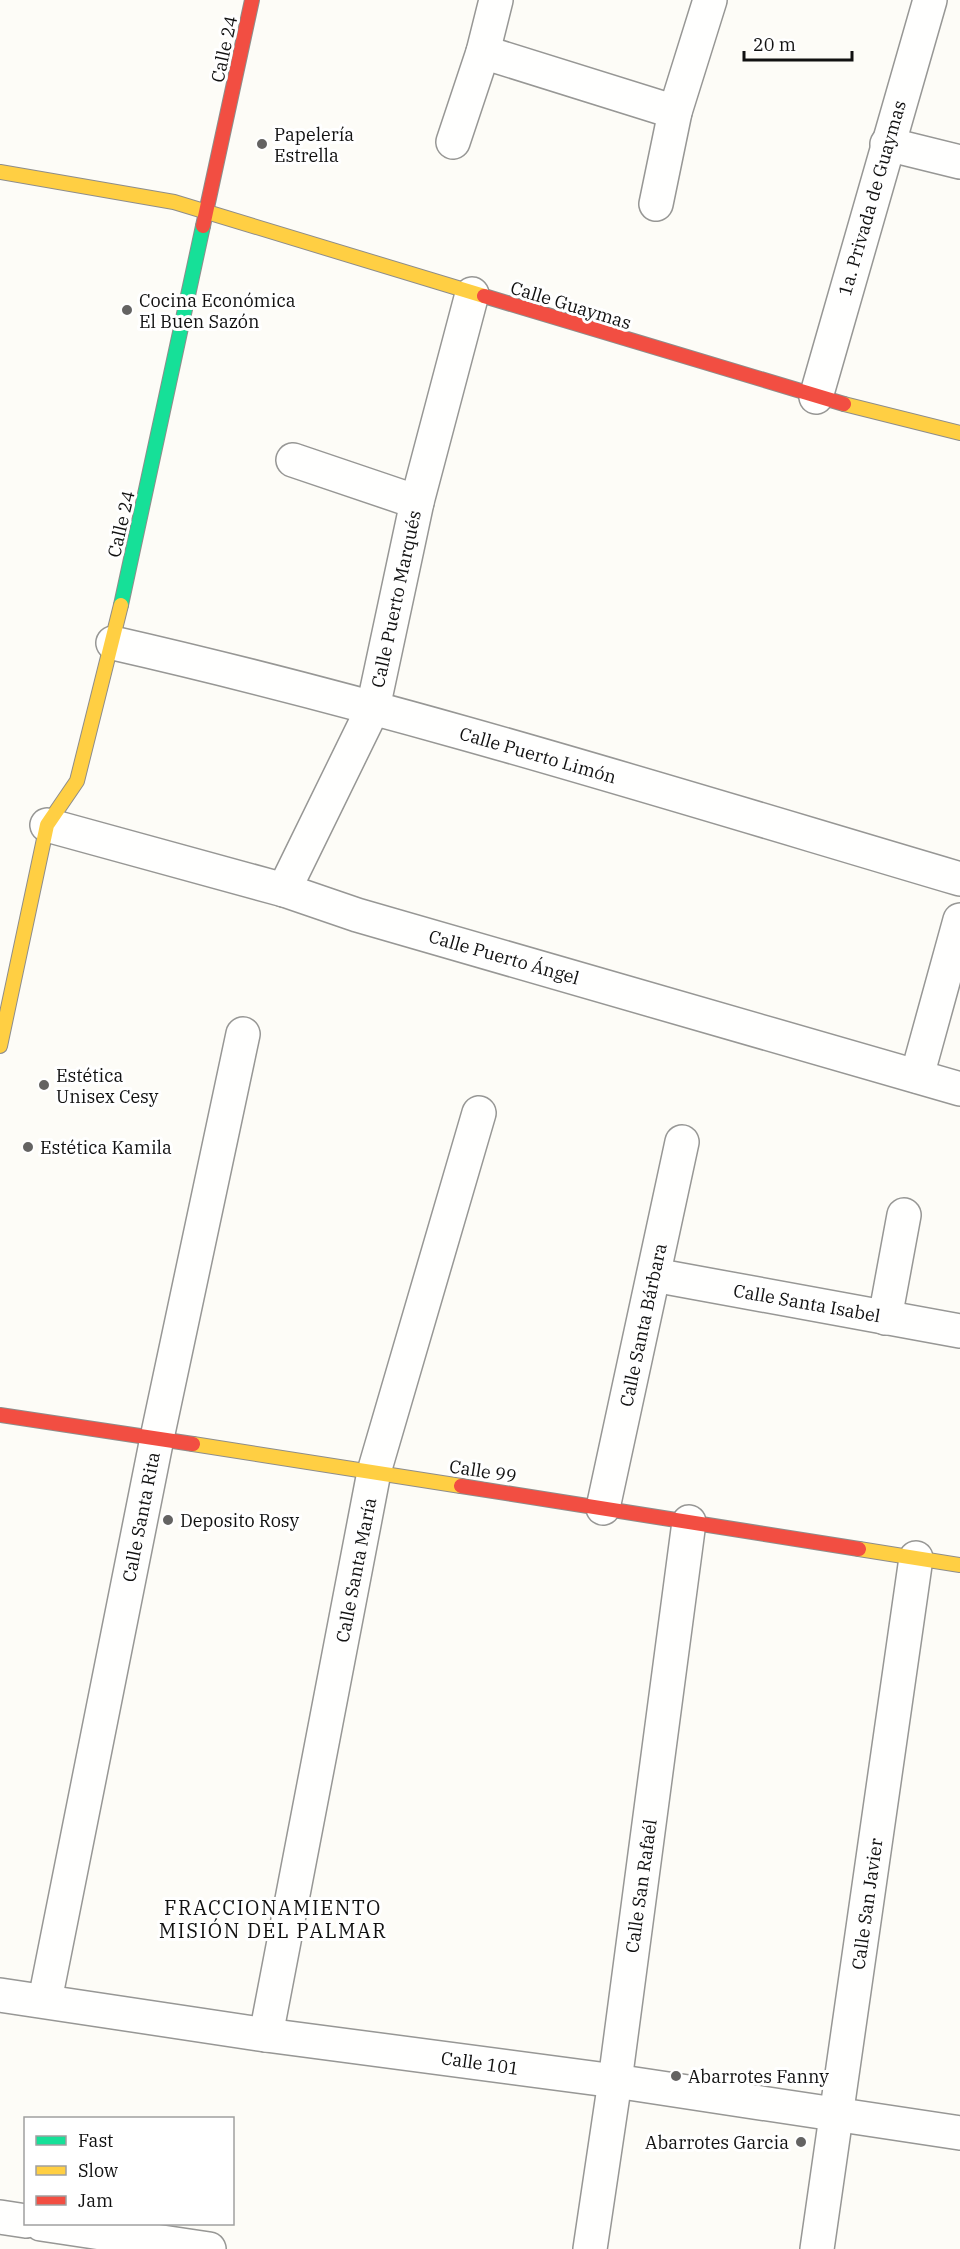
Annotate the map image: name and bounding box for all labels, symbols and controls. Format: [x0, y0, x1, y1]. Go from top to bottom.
street label: Calle 24 [206, 14, 242, 84]
scale bar [744, 24, 852, 62]
text: 20 m [753, 33, 796, 56]
street label: 1a. Privada de Guaymas [833, 98, 911, 298]
place label: Papelería Estrella [274, 123, 354, 167]
marker: Papelería Estrella [255, 137, 269, 151]
street label: Calle Guaymas [508, 276, 634, 334]
place label: Cocina Económica El Buen Sazón [139, 289, 296, 333]
marker: Cocina Económica El Buen Sazón [120, 303, 134, 317]
street label: Calle 24 [102, 488, 140, 560]
street label: Calle Puerto Marqués [366, 508, 426, 690]
street label: Calle Puerto Limón [457, 722, 619, 788]
street label: Calle Puerto Ángel [426, 925, 582, 989]
place label: Estética Unisex Cesy [56, 1064, 159, 1108]
marker: Estética Unisex Cesy [37, 1078, 51, 1092]
place label: Estética Kamila [40, 1136, 172, 1159]
marker: Estética Kamila [21, 1140, 35, 1154]
street label: Calle Santa Bárbara [614, 1241, 672, 1409]
street label: Calle Santa Isabel [732, 1279, 882, 1327]
street label: Calle Santa Rita [117, 1450, 165, 1584]
street label: Calle 99 [448, 1454, 518, 1488]
street label: Calle Santa María [331, 1495, 381, 1644]
place label: Deposito Rosy [180, 1509, 300, 1532]
marker: Deposito Rosy [161, 1513, 175, 1527]
street label: Calle San Rafaél [620, 1818, 662, 1954]
street label: Calle San Javier [846, 1837, 888, 1971]
district label: FRACCIONAMIENTO MISIÓN DEL PALMAR [159, 1894, 387, 1944]
street label: Calle 101 [440, 2046, 520, 2080]
place label: Abarrotes Fanny [688, 2065, 829, 2088]
marker: Abarrotes Fanny [669, 2069, 683, 2083]
legend [24, 2117, 234, 2225]
text: Fast [78, 2129, 113, 2152]
place label: Abarrotes Garcia [645, 2131, 789, 2154]
marker: Abarrotes Garcia [794, 2135, 808, 2149]
text: Slow [78, 2159, 118, 2182]
text: Jam [78, 2189, 113, 2212]

